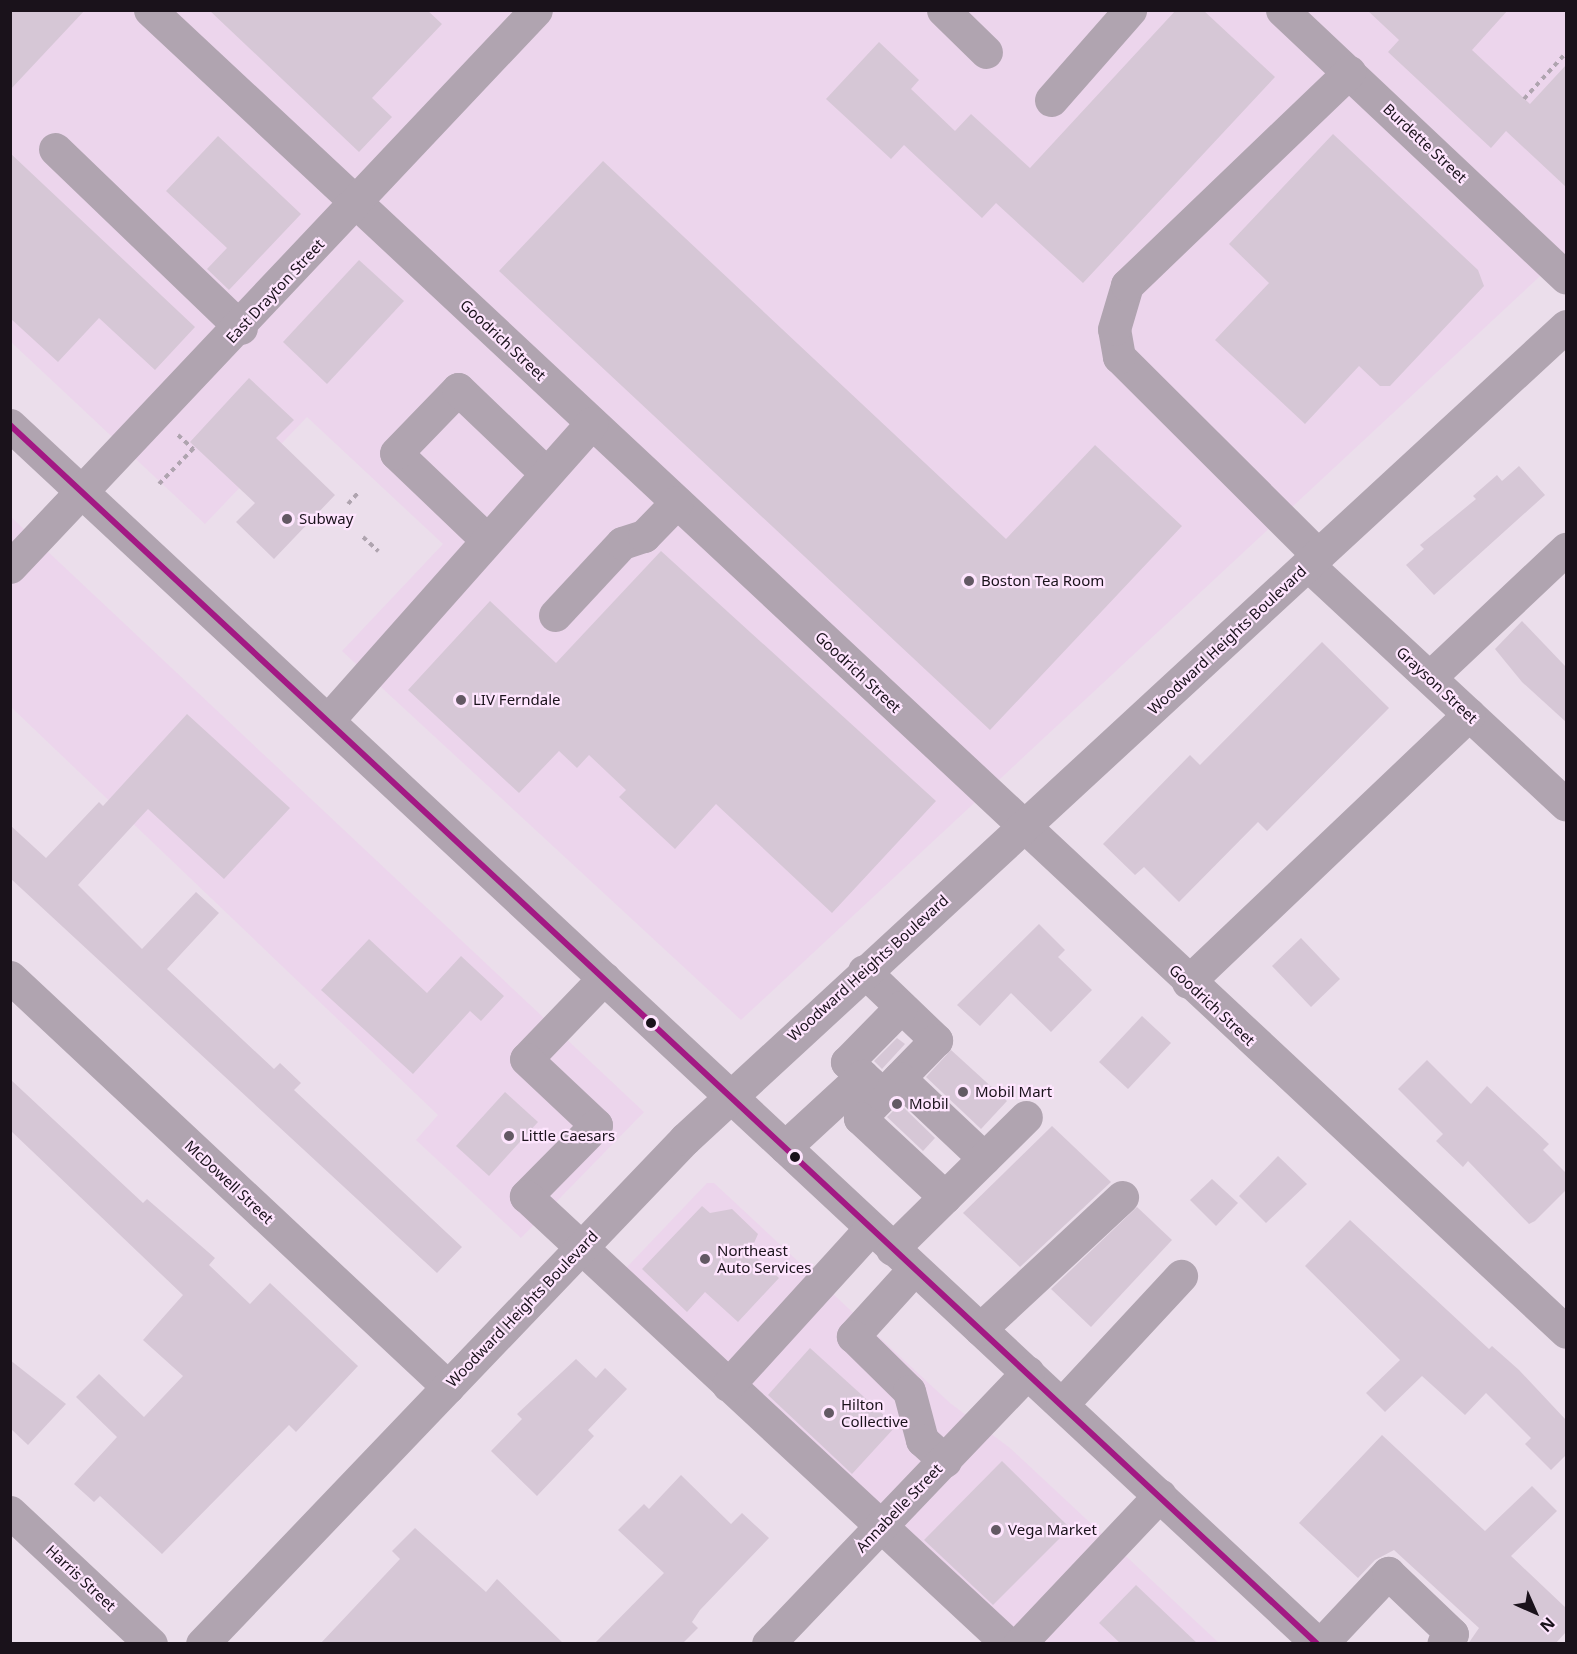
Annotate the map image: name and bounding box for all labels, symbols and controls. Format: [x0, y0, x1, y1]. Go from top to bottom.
street label: Burdette Street [1379, 100, 1471, 186]
street label: East Drayton Street [222, 235, 328, 347]
street label: Goodrich Street [456, 296, 550, 384]
place label: Subway [299, 510, 353, 528]
marker: Subway [280, 512, 294, 526]
street label: Woodward Heights Boulevard [1144, 562, 1310, 718]
place label: Boston Tea Room [981, 572, 1104, 590]
marker: Boston Tea Room [962, 574, 976, 588]
street label: Goodrich Street [811, 628, 905, 716]
street label: Grayson Street [1393, 643, 1481, 727]
place label: LIV Ferndale [473, 691, 561, 709]
marker: LIV Ferndale [454, 693, 468, 707]
street label: Woodward Heights Boulevard [784, 891, 952, 1045]
street label: Goodrich Street [1165, 961, 1259, 1049]
unlabelled marker [645, 1017, 657, 1029]
place label: Mobil Mart [975, 1083, 1052, 1101]
marker: Mobil Mart [956, 1085, 970, 1099]
place label: Mobil [909, 1095, 949, 1113]
marker: Mobil [890, 1097, 904, 1111]
place label: Little Caesars [521, 1127, 615, 1145]
marker: Little Caesars [502, 1129, 516, 1143]
street label: McDowell Street [181, 1136, 277, 1228]
unlabelled marker [789, 1151, 801, 1163]
street label: Woodward Heights Boulevard [443, 1227, 601, 1391]
place label: Northeast Auto Services [717, 1241, 811, 1276]
marker: Northeast Auto Services [698, 1252, 712, 1266]
place label: Hilton Collective [841, 1395, 908, 1430]
marker: Hilton Collective [822, 1406, 836, 1420]
street label: Annabelle Street [852, 1460, 946, 1556]
place label: Vega Market [1008, 1521, 1097, 1539]
marker: Vega Market [989, 1523, 1003, 1537]
street label: Harris Street [42, 1541, 120, 1615]
north arrow [1505, 1582, 1565, 1642]
text: N [1535, 1612, 1560, 1637]

